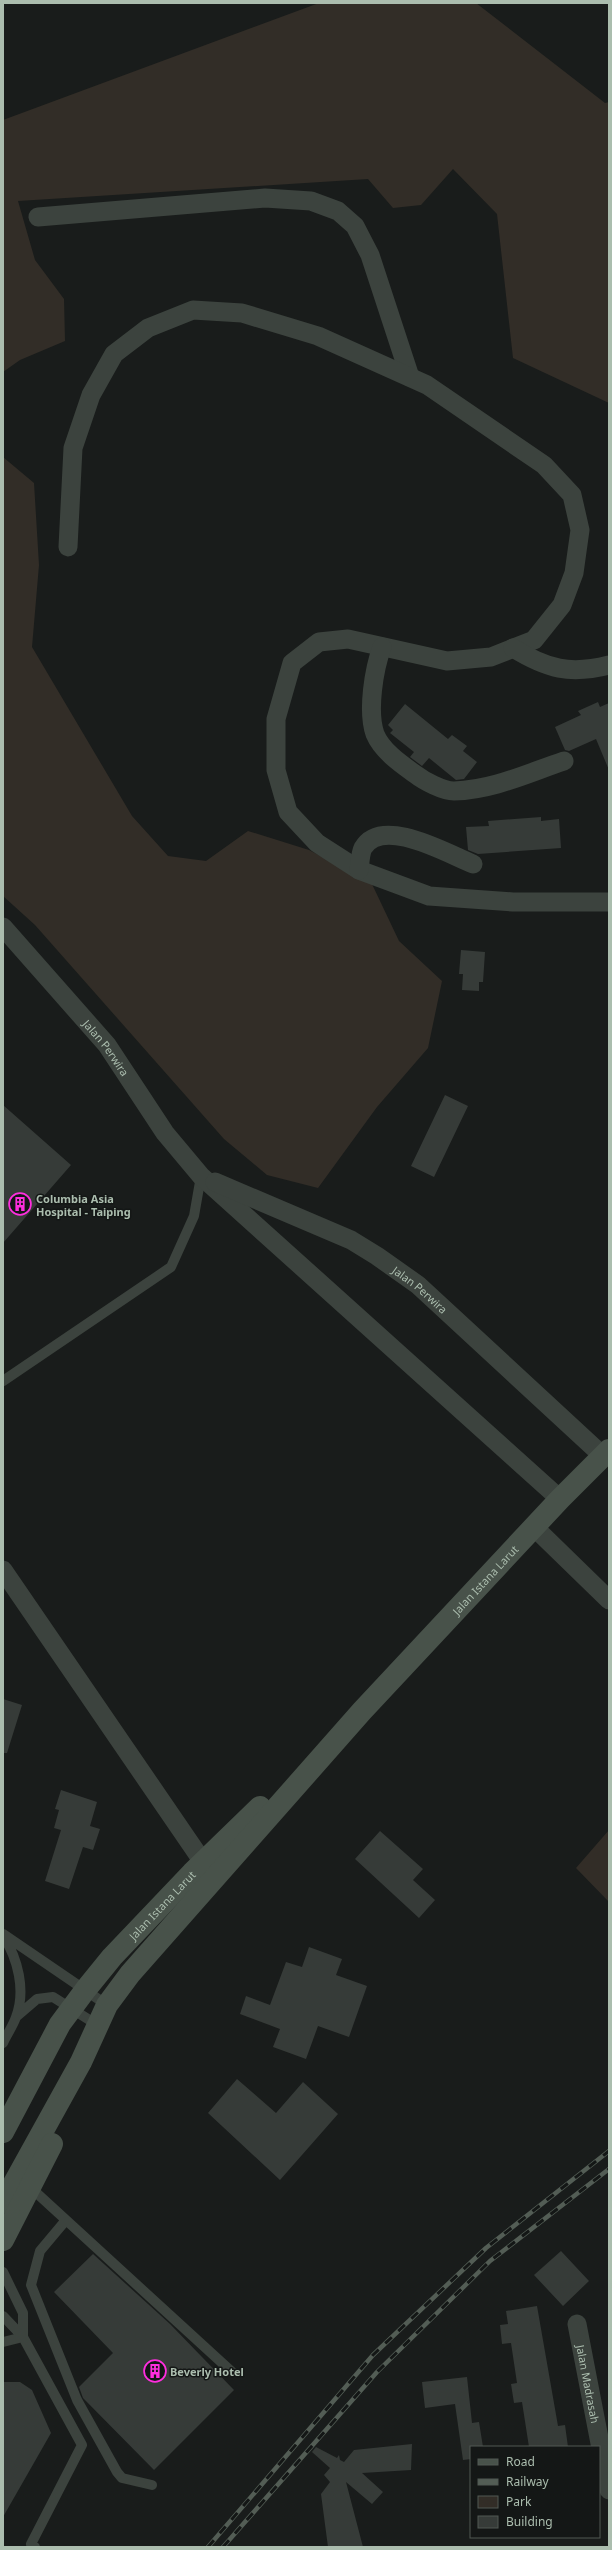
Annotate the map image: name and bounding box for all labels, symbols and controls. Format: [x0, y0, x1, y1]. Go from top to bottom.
street label: Jalan Perwira [80, 1015, 133, 1079]
building icon: Columbia Asia Hospital - Taiping [7, 1191, 33, 1217]
place label: Columbia Asia Hospital - Taiping [36, 1191, 131, 1219]
street label: Jalan Perwira [389, 1261, 451, 1316]
street label: Jalan Istana Larut [448, 1541, 521, 1618]
street label: Jalan Istana Larut [124, 1867, 198, 1943]
street label: Jalan Madrasah [573, 2342, 603, 2424]
building icon: Beverly Hotel [142, 2358, 168, 2384]
place label: Beverly Hotel [170, 2364, 244, 2379]
legend [470, 2446, 600, 2538]
text: Road [506, 2453, 535, 2470]
text: Railway [506, 2473, 550, 2490]
text: Park [506, 2493, 532, 2510]
text: Building [506, 2513, 553, 2530]

